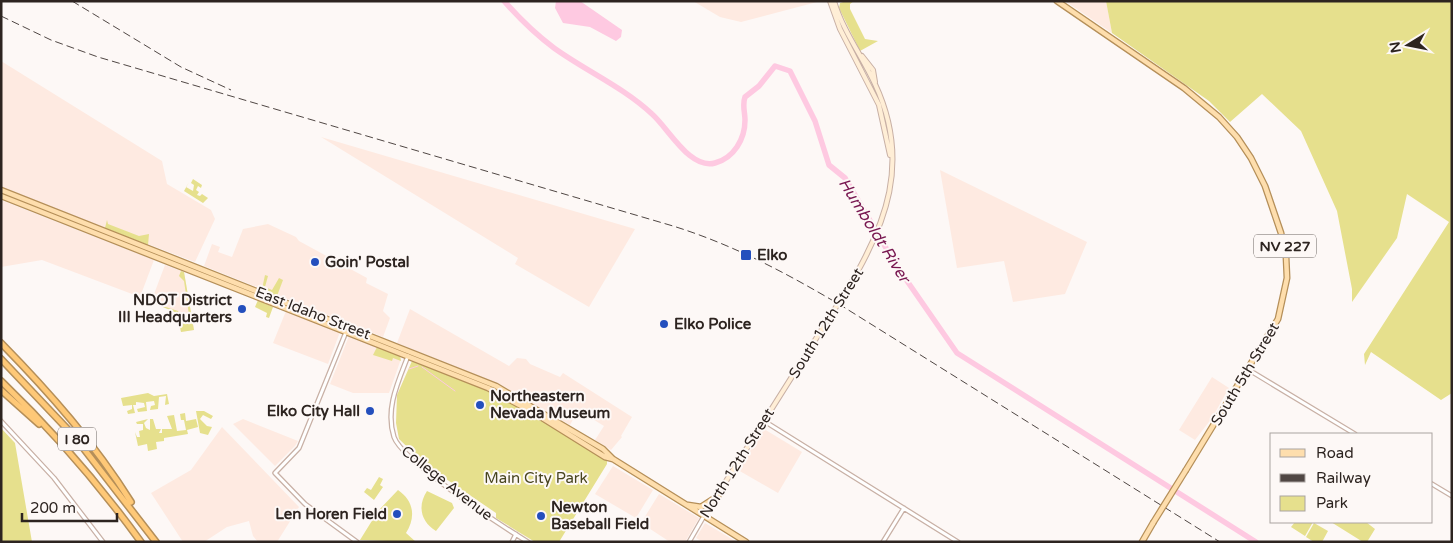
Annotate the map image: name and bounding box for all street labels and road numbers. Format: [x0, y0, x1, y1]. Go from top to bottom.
road number: NV 227 [1254, 235, 1316, 258]
street label: South 12th Street [785, 264, 867, 382]
street label: East Idaho Street [253, 283, 373, 343]
street label: South 5th Street [1207, 319, 1283, 429]
street label: North 12th Street [696, 405, 778, 521]
road number: I 80 [58, 428, 96, 450]
street label: College Avenue [398, 442, 496, 524]

